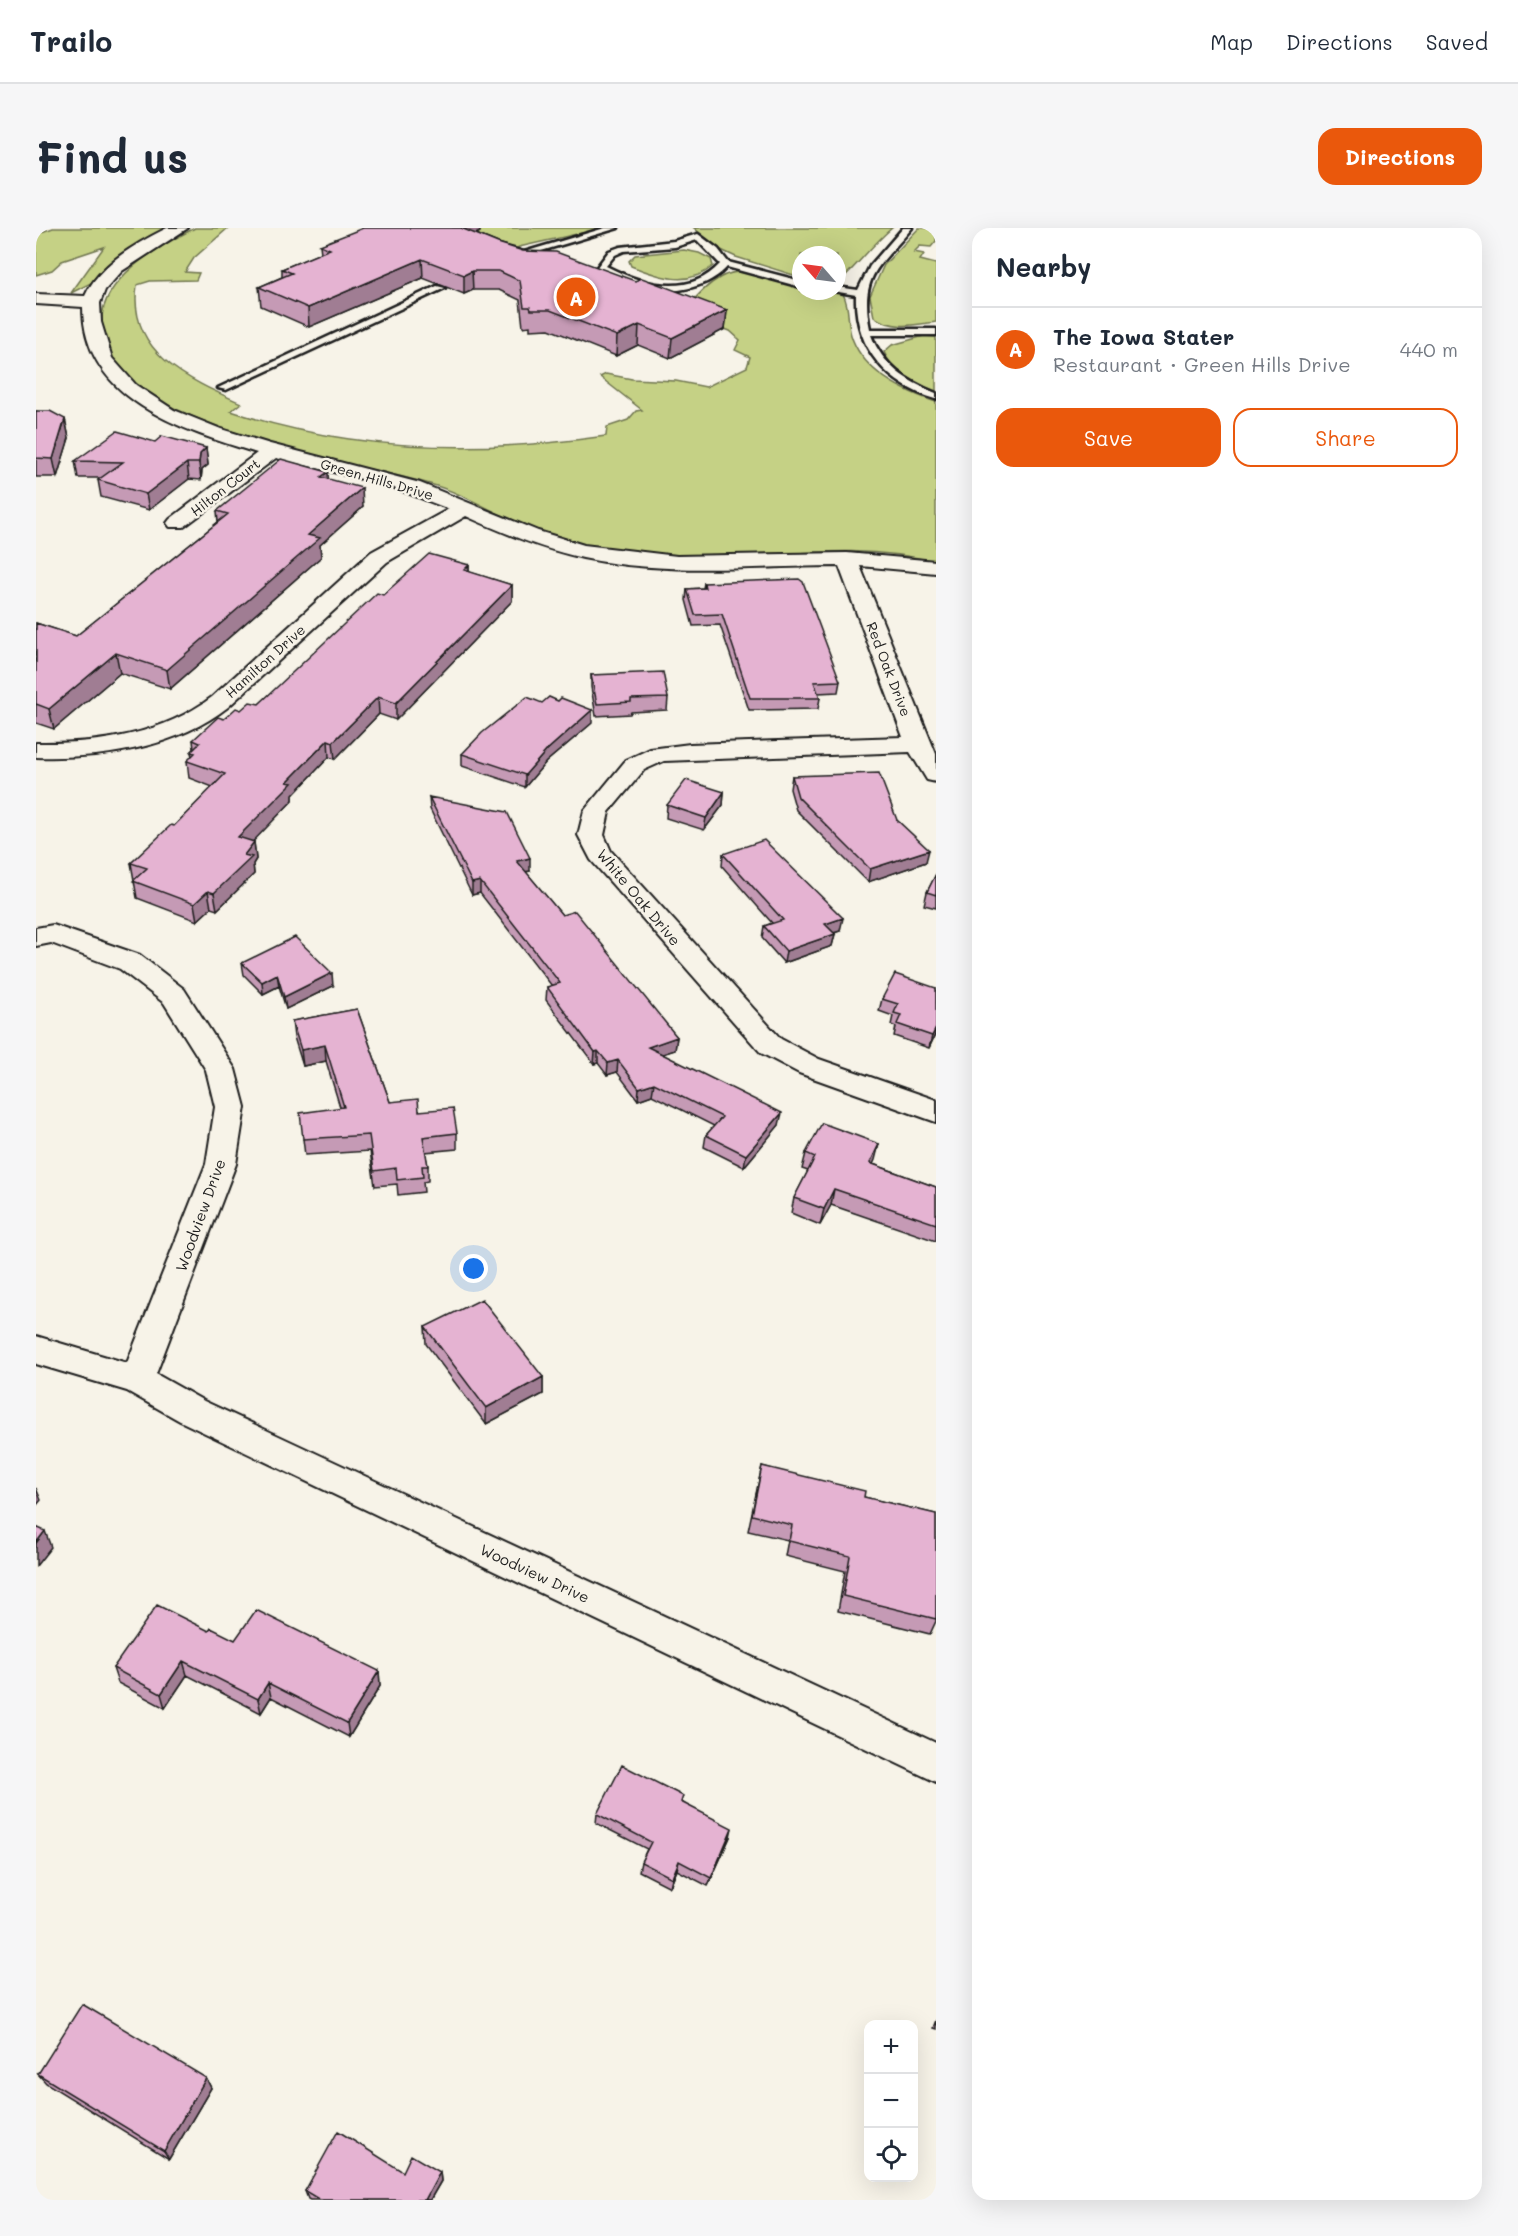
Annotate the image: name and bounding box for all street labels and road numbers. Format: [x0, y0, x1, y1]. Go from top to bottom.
street label: Hilton Court [186, 454, 264, 520]
street label: Green Hills Drive [318, 454, 436, 504]
street label: Red Oak Drive [862, 619, 916, 719]
street label: Hamilton Drive [221, 620, 309, 702]
street label: White Oak Drive [593, 844, 685, 950]
street label: Woodview Drive [170, 1156, 230, 1274]
street label: Woodview Drive [477, 1539, 593, 1607]

